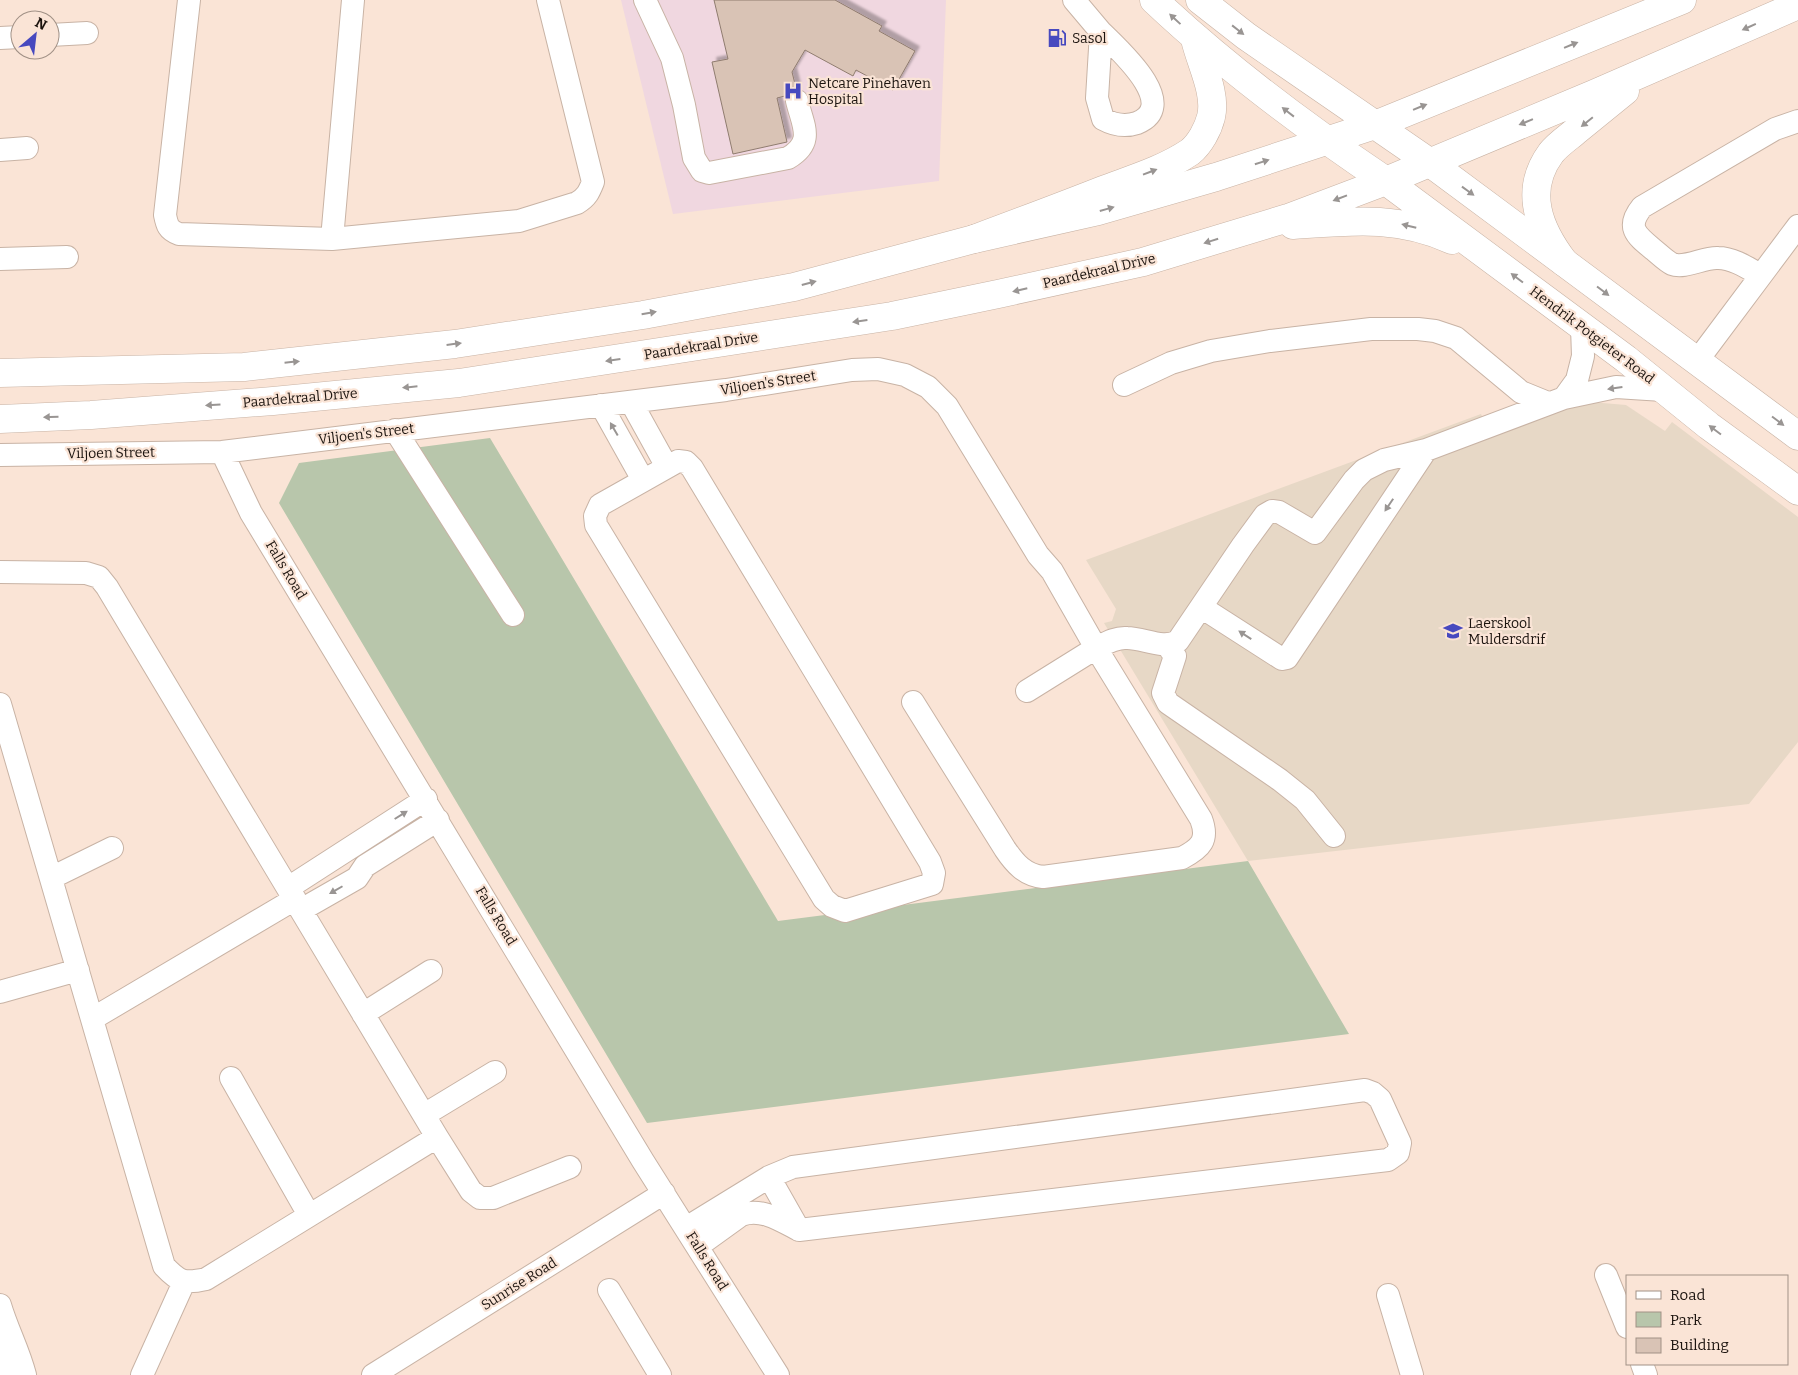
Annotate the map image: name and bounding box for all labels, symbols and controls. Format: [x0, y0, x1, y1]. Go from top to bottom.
north arrow [10, 10, 60, 60]
one-way arrow [1169, 13, 1181, 25]
text: N [32, 14, 50, 34]
one-way arrow [1742, 23, 1756, 31]
one-way arrow [1231, 25, 1245, 35]
fuel station icon: Sasol [1046, 27, 1068, 49]
place label: Sasol [1072, 30, 1107, 47]
one-way arrow [1564, 41, 1578, 49]
place label: Netcare Pinehaven Hospital [808, 75, 931, 108]
hospital icon: Netcare Pinehaven Hospital [782, 80, 804, 102]
one-way arrow [1413, 103, 1428, 110]
one-way arrow [1282, 106, 1295, 117]
one-way arrow [1581, 116, 1594, 127]
one-way arrow [1518, 118, 1533, 126]
one-way arrow [1255, 158, 1270, 165]
one-way arrow [1143, 168, 1158, 175]
one-way arrow [1461, 186, 1475, 196]
one-way arrow [1332, 194, 1347, 202]
one-way arrow [1099, 204, 1114, 212]
one-way arrow [1402, 222, 1417, 230]
one-way arrow [1204, 238, 1219, 246]
street label: Paardekraal Drive [1041, 250, 1157, 292]
one-way arrow [1510, 273, 1524, 283]
one-way arrow [801, 279, 816, 287]
street label: Hendrik Potgieter Road [1526, 283, 1658, 387]
one-way arrow [1012, 286, 1027, 294]
one-way arrow [1596, 286, 1609, 297]
one-way arrow [641, 309, 657, 317]
one-way arrow [852, 317, 868, 325]
street label: Paardekraal Drive [643, 329, 759, 363]
one-way arrow [446, 340, 462, 348]
one-way arrow [605, 356, 621, 364]
one-way arrow [285, 358, 301, 366]
street label: Viljoen's Street [719, 367, 817, 399]
one-way arrow [402, 384, 418, 392]
one-way arrow [1607, 384, 1623, 392]
street label: Paardekraal Drive [242, 385, 358, 411]
one-way arrow [205, 402, 221, 410]
one-way arrow [43, 413, 59, 421]
one-way arrow [1771, 416, 1785, 426]
street label: Viljoen's Street [317, 420, 415, 448]
one-way arrow [610, 423, 619, 436]
one-way arrow [1708, 425, 1722, 435]
street label: Viljoen Street [67, 444, 155, 462]
one-way arrow [1384, 498, 1394, 512]
street label: Falls Road [262, 538, 310, 602]
place label: Laerskool Muldersdrif [1468, 615, 1546, 648]
school or university icon: Laerskool Muldersdrif [1442, 620, 1464, 642]
one-way arrow [1239, 630, 1252, 640]
one-way arrow [394, 810, 407, 819]
street label: Falls Road [472, 884, 520, 948]
one-way arrow [328, 886, 343, 894]
street label: Falls Road [682, 1229, 732, 1293]
street label: Sunrise Road [478, 1254, 560, 1314]
legend [1626, 1275, 1788, 1365]
text: Road [1670, 1286, 1705, 1304]
text: Park [1670, 1311, 1702, 1329]
text: Building [1670, 1336, 1729, 1354]

